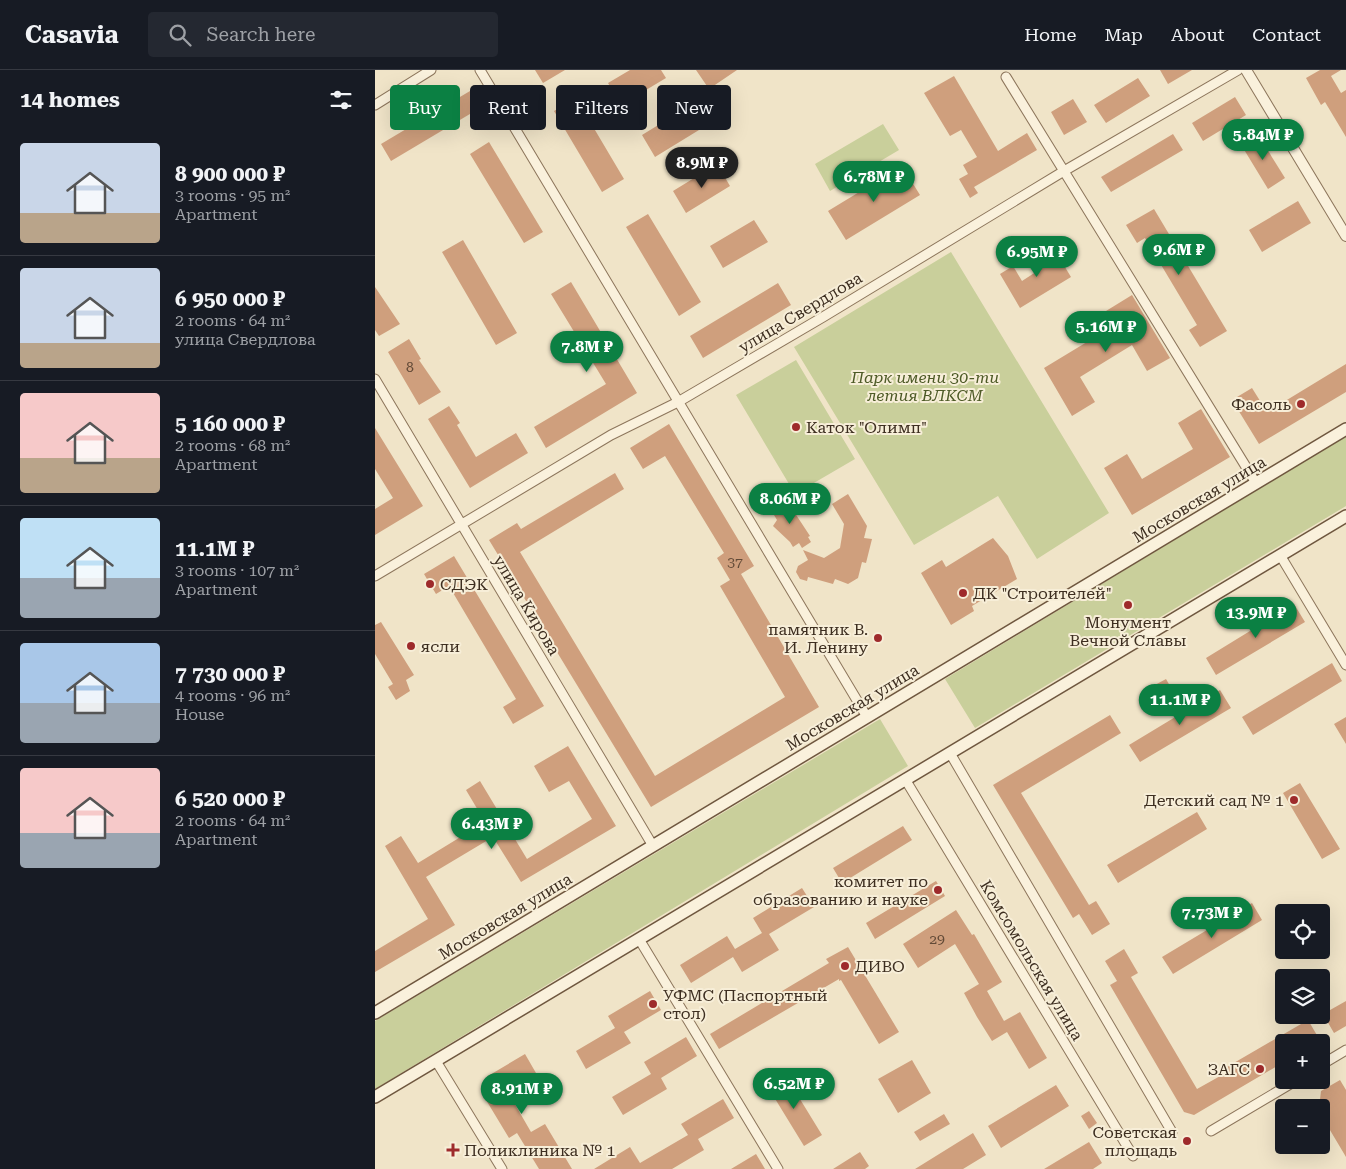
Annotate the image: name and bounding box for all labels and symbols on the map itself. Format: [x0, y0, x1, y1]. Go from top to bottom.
pin: 5.84M ₽ [1217, 118, 1309, 161]
pin: 8.9M ₽ [661, 146, 743, 189]
pin: 6.78M ₽ [828, 160, 920, 203]
pin: 9.6M ₽ [1138, 234, 1220, 276]
pin: 6.95M ₽ [991, 236, 1083, 278]
street label: улица Свердлова [735, 268, 866, 357]
pin: 5.16M ₽ [1060, 310, 1152, 353]
pin: 7.8M ₽ [546, 330, 628, 373]
house number: 8 [406, 359, 414, 375]
park label: Парк имени 30-ти летия ВЛКСМ [850, 368, 999, 405]
place label: Фасоль [1231, 395, 1292, 414]
marker: Фасоль [1295, 398, 1307, 410]
place label: Каток "Олимп" [806, 418, 927, 437]
marker: Каток "Олимп" [790, 421, 802, 433]
street label: Московская улица [1129, 452, 1269, 547]
pin: 8.06M ₽ [744, 482, 836, 525]
street label: улица Кирова [489, 552, 564, 659]
house number: 37 [727, 554, 743, 570]
place label: СДЭК [440, 575, 488, 594]
marker: СДЭК [424, 578, 436, 590]
place label: ДК "Строителей" [973, 584, 1112, 603]
marker: ДК "Строителей" [957, 587, 969, 599]
pin: 13.9M ₽ [1210, 596, 1302, 639]
marker: Монумент Вечной Славы [1122, 599, 1134, 611]
place label: Монумент Вечной Славы [1070, 613, 1186, 650]
place label: памятник В. И. Ленину [768, 620, 869, 657]
marker: памятник В. И. Ленину [872, 632, 884, 644]
place label: ясли [421, 637, 460, 656]
marker: ясли [405, 640, 417, 652]
street label: Московская улица [782, 660, 922, 755]
pin: 11.1M ₽ [1134, 684, 1226, 726]
place label: Детский сад № 1 [1144, 791, 1284, 810]
marker: Детский сад № 1 [1288, 794, 1300, 806]
pin: 6.43M ₽ [446, 808, 538, 850]
street label: Московская улица [435, 869, 575, 964]
place label: комитет по образованию и науке [753, 872, 928, 909]
street label: Комсомольская улица [976, 877, 1087, 1044]
marker: комитет по образованию и науке [932, 884, 944, 896]
pin: 7.73M ₽ [1166, 896, 1258, 939]
house number: 29 [929, 931, 945, 947]
place label: ДИВО [855, 957, 905, 976]
marker: ДИВО [839, 960, 851, 972]
place label: УФМС (Паспортный стол) [663, 986, 828, 1023]
marker: УФМС (Паспортный стол) [647, 998, 659, 1010]
place label: ЗАГС [1208, 1060, 1250, 1079]
marker: ЗАГС [1254, 1063, 1266, 1075]
pin: 6.52M ₽ [748, 1068, 840, 1110]
pin: 8.91M ₽ [476, 1072, 568, 1115]
place label: Советская площадь [1092, 1123, 1178, 1160]
marker: Советская площадь [1181, 1135, 1193, 1147]
place label: Поликлиника № 1 [464, 1141, 615, 1160]
marker: Поликлиника № 1 [446, 1143, 460, 1157]

